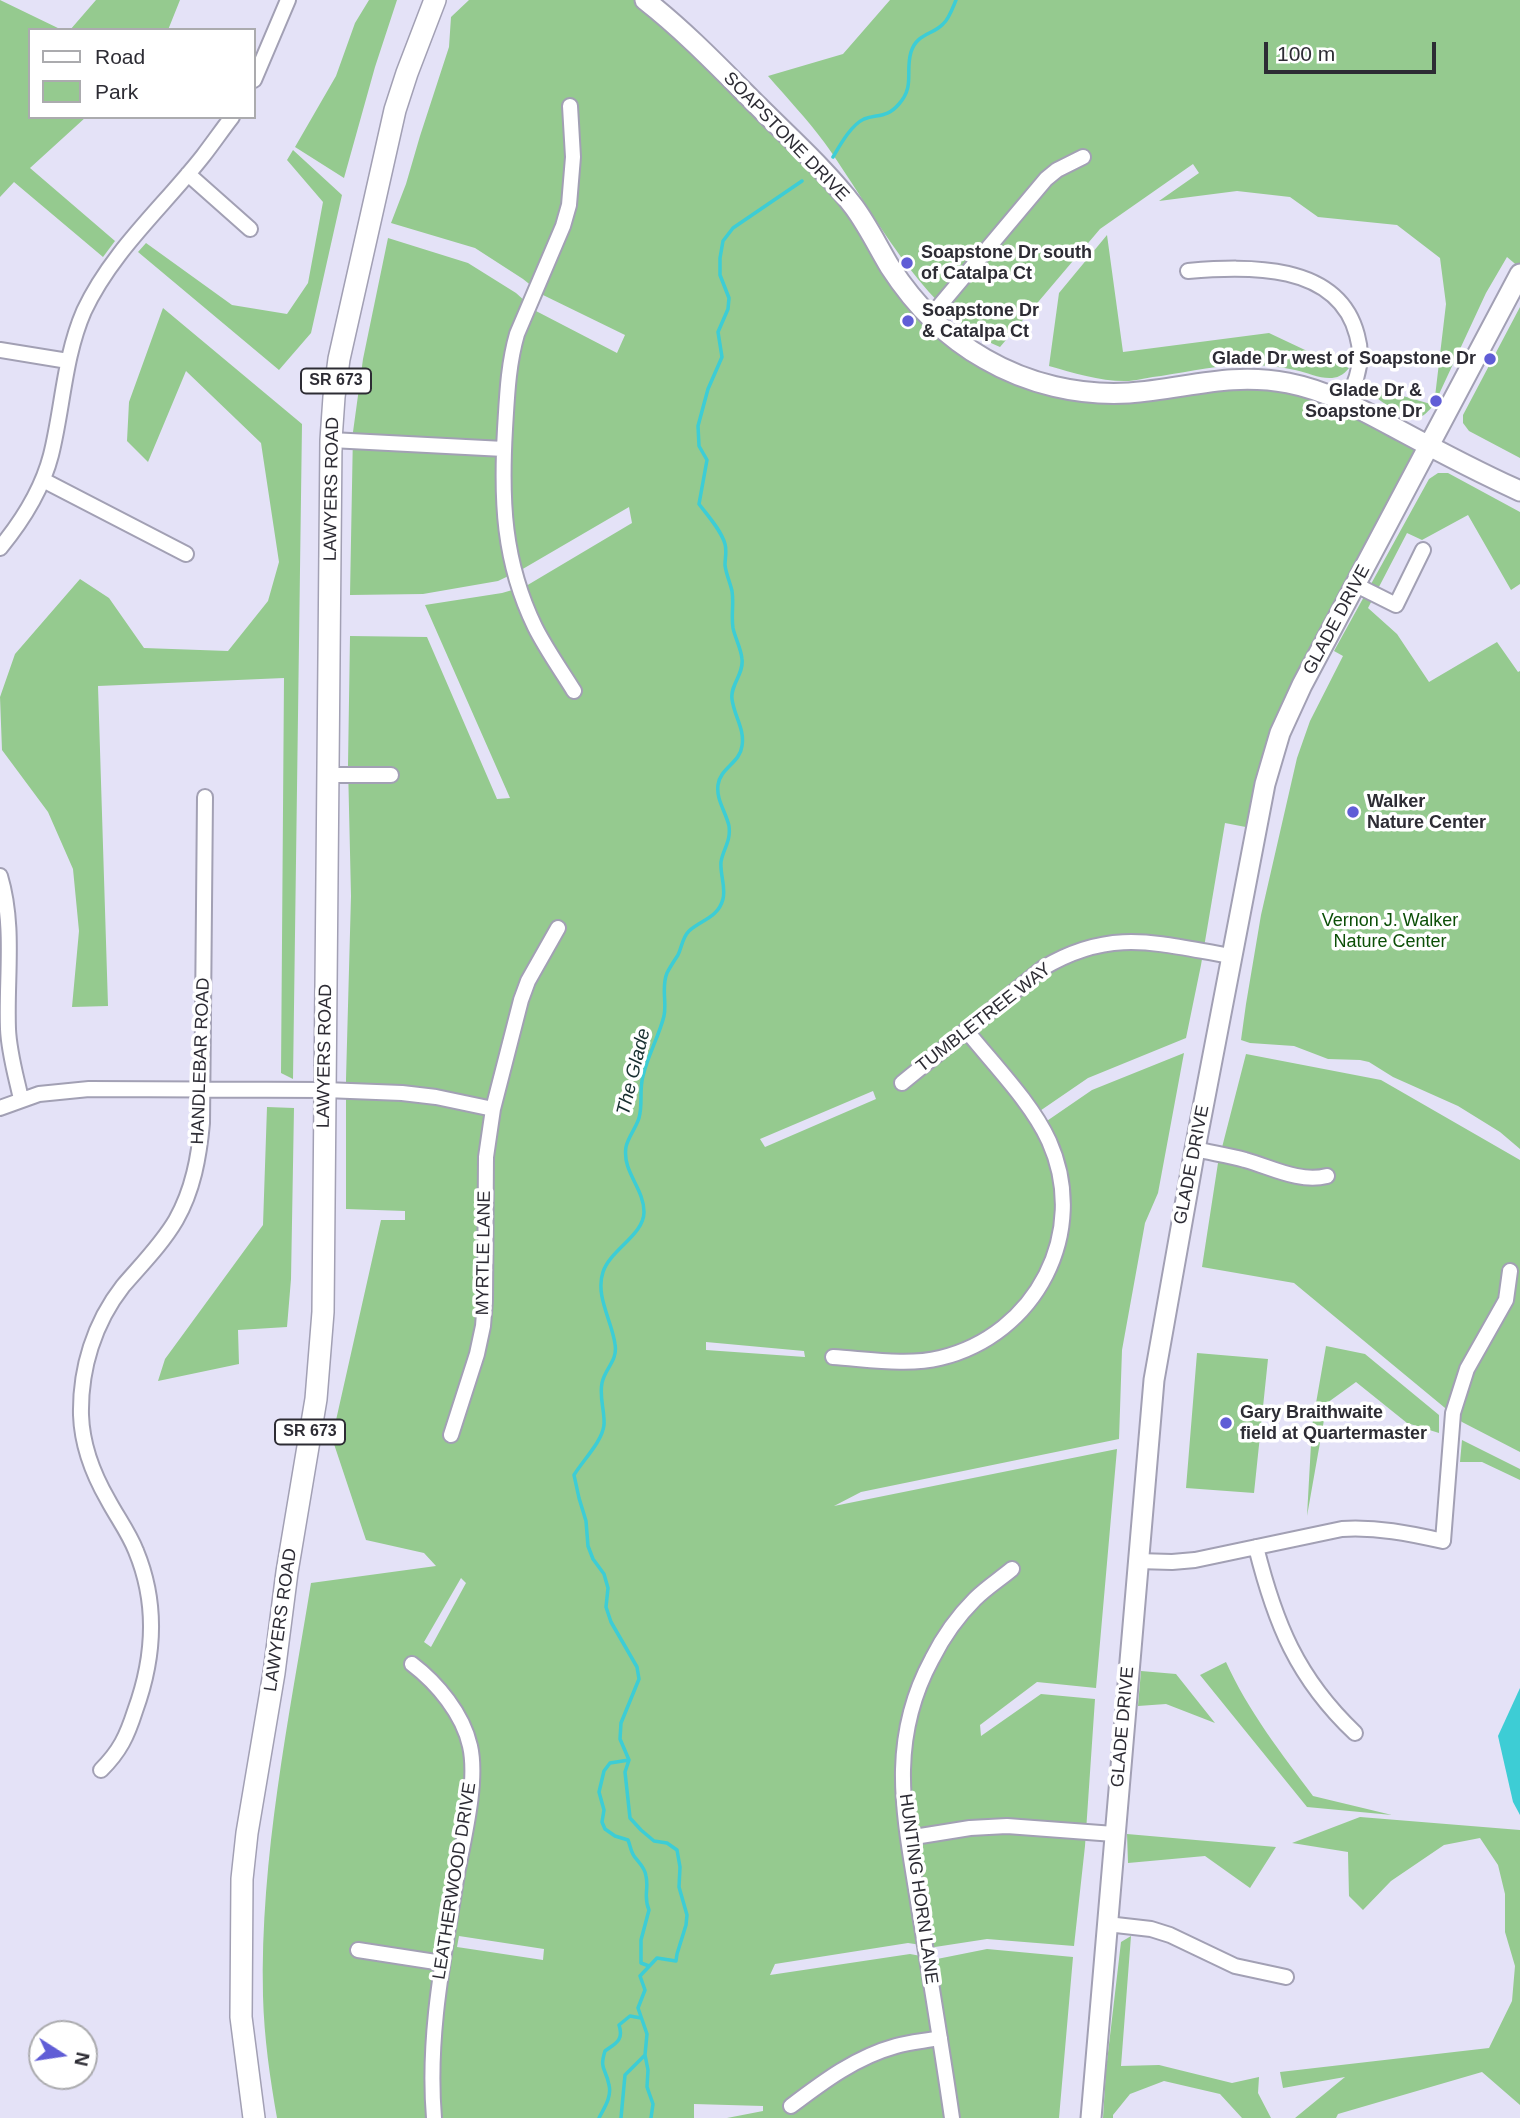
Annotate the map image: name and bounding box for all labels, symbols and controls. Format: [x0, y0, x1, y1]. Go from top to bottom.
legend [28, 28, 256, 119]
scale bar [1268, 28, 1440, 72]
text: 100 m [1277, 42, 1335, 65]
text: Road [95, 45, 145, 68]
street label: SOAPSTONE DRIVE [719, 68, 853, 206]
text: Park [95, 80, 138, 103]
place label: Soapstone Dr south of Catalpa Ct [921, 242, 1092, 284]
marker: Soapstone Dr south of Catalpa Ct [899, 255, 915, 271]
place label: Soapstone Dr & Catalpa Ct [922, 300, 1039, 342]
marker: Soapstone Dr & Catalpa Ct [900, 313, 916, 329]
place label: Glade Dr west of Soapstone Dr [1212, 348, 1476, 370]
marker: Glade Dr west of Soapstone Dr [1482, 351, 1498, 367]
road number: SR 673 [301, 368, 371, 394]
place label: Glade Dr & Soapstone Dr [1305, 380, 1422, 422]
marker: Glade Dr & Soapstone Dr [1428, 393, 1444, 409]
street label: LAWYERS ROAD [320, 417, 344, 561]
street label: GLADE DRIVE [1299, 561, 1375, 679]
place label: Walker Nature Center [1367, 791, 1486, 834]
marker: Walker Nature Center [1345, 804, 1361, 820]
park label: Vernon J. Walker Nature Center [1322, 910, 1458, 953]
street label: TUMBLETREE WAY [912, 959, 1056, 1077]
street label: HANDLEBAR ROAD [187, 977, 215, 1145]
street label: LAWYERS ROAD [313, 984, 337, 1128]
water label: The Glade [612, 1026, 656, 1118]
street label: GLADE DRIVE [1170, 1104, 1214, 1226]
street label: MYRTLE LANE [472, 1190, 496, 1316]
place label: Gary Braithwaite field at Quartermaster [1240, 1402, 1427, 1444]
marker: Gary Braithwaite field at Quartermaster [1218, 1415, 1234, 1431]
road number: SR 673 [275, 1420, 345, 1444]
street label: LAWYERS ROAD [260, 1547, 302, 1693]
street label: GLADE DRIVE [1107, 1666, 1139, 1788]
street label: LEATHERWOOD DRIVE [429, 1781, 481, 1981]
street label: HUNTING HORN LANE [894, 1792, 942, 1986]
north arrow [28, 2020, 98, 2090]
text: N [70, 2050, 94, 2068]

